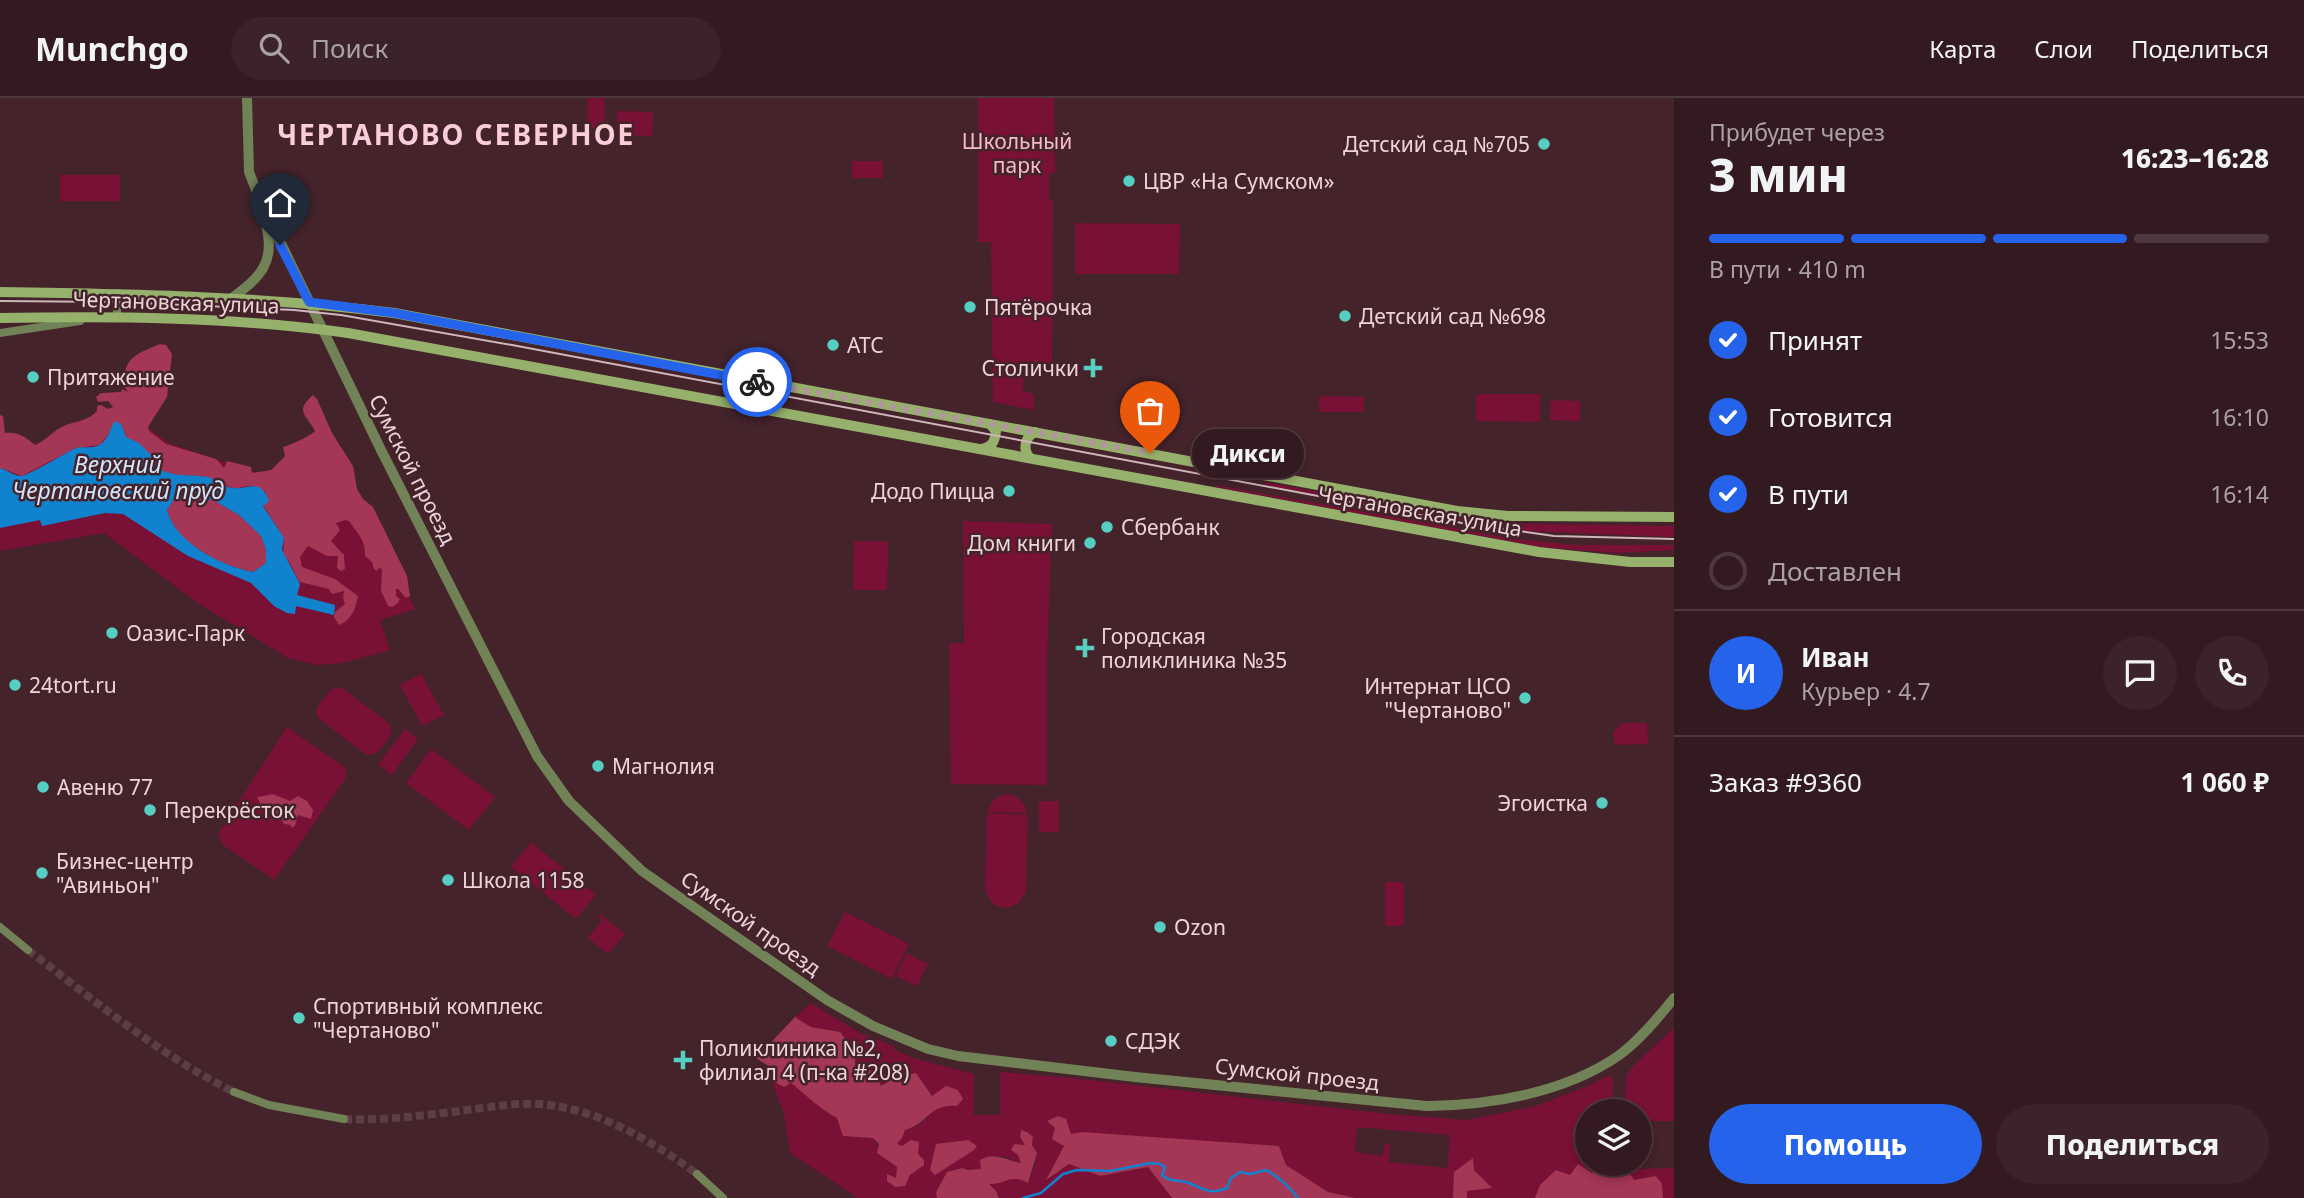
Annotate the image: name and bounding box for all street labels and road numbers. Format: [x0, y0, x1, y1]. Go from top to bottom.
street label: Чертановская улица [72, 284, 280, 320]
street label: Сумской проезд [363, 389, 463, 549]
street label: Чертановская улица [1316, 479, 1524, 543]
street label: Сумской проезд [675, 864, 827, 982]
street label: Сумской проезд [1214, 1051, 1381, 1097]

